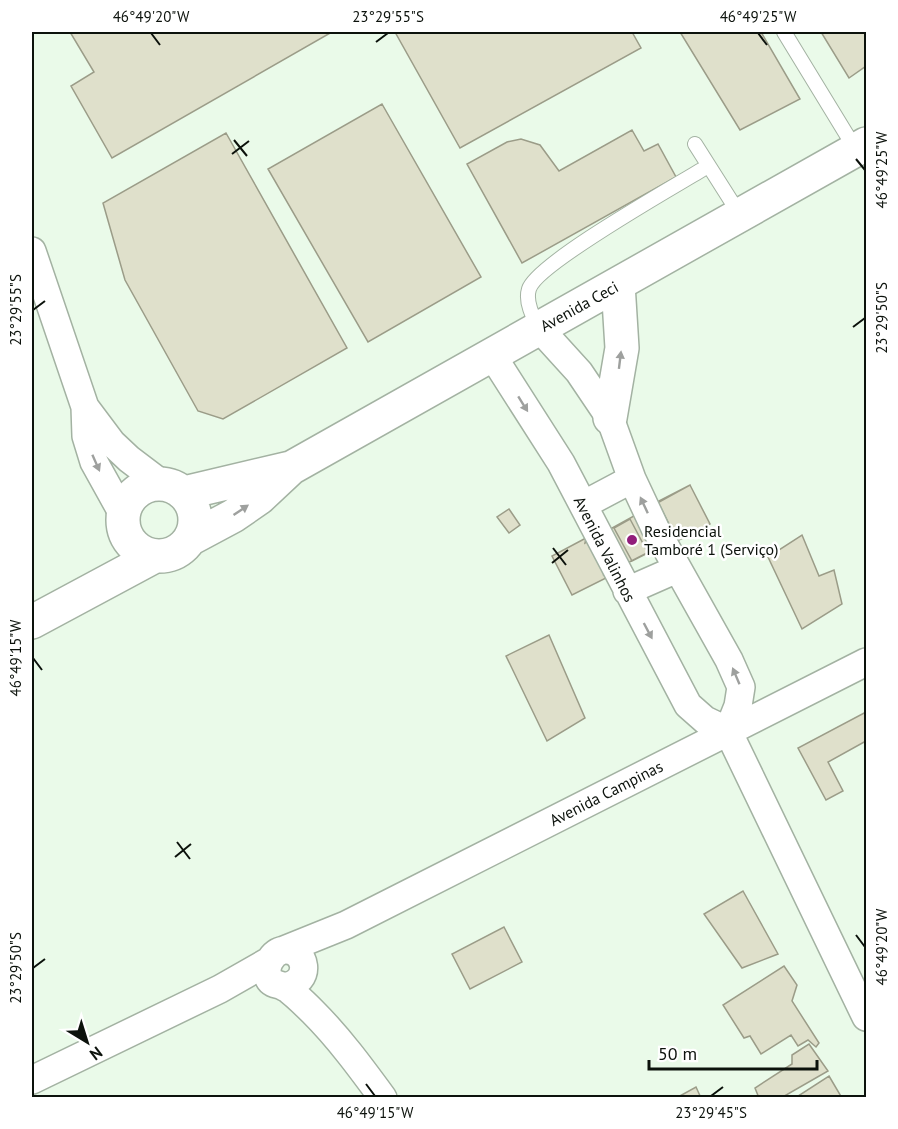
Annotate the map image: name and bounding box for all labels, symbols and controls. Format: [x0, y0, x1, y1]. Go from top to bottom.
text: 46°49'20"W [113, 7, 190, 26]
text: 23°29'55"S [352, 7, 424, 26]
text: 46°49'25"W [720, 7, 797, 26]
text: 46°49'25"W [872, 131, 891, 208]
text: 23°29'55"S [6, 274, 25, 346]
street label: Avenida Ceci [536, 276, 622, 336]
text: 23°29'50"S [872, 282, 891, 354]
one-way arrow [615, 351, 625, 370]
one-way arrow [518, 396, 529, 413]
one-way arrow [91, 455, 101, 473]
street label: Avenida Valinhos [570, 493, 640, 605]
one-way arrow [639, 496, 648, 513]
one-way arrow [233, 505, 249, 516]
place label: Residencial Tamboré 1 (Serviço) [644, 521, 779, 559]
marker: Residencial Tamboré 1 (Serviço) [625, 533, 639, 547]
text: 46°49'15"W [6, 619, 25, 696]
one-way arrow [643, 623, 653, 640]
one-way arrow [731, 667, 740, 685]
street label: Avenida Campinas [546, 756, 666, 830]
text: 46°49'20"W [872, 908, 891, 985]
text: 23°29'50"S [6, 932, 25, 1004]
north arrow [57, 1012, 117, 1072]
scale bar [649, 1033, 817, 1071]
text: 50 m [658, 1042, 697, 1065]
text: N [86, 1043, 107, 1065]
text: 46°49'15"W [337, 1103, 414, 1122]
text: 23°29'45"S [675, 1103, 747, 1122]

